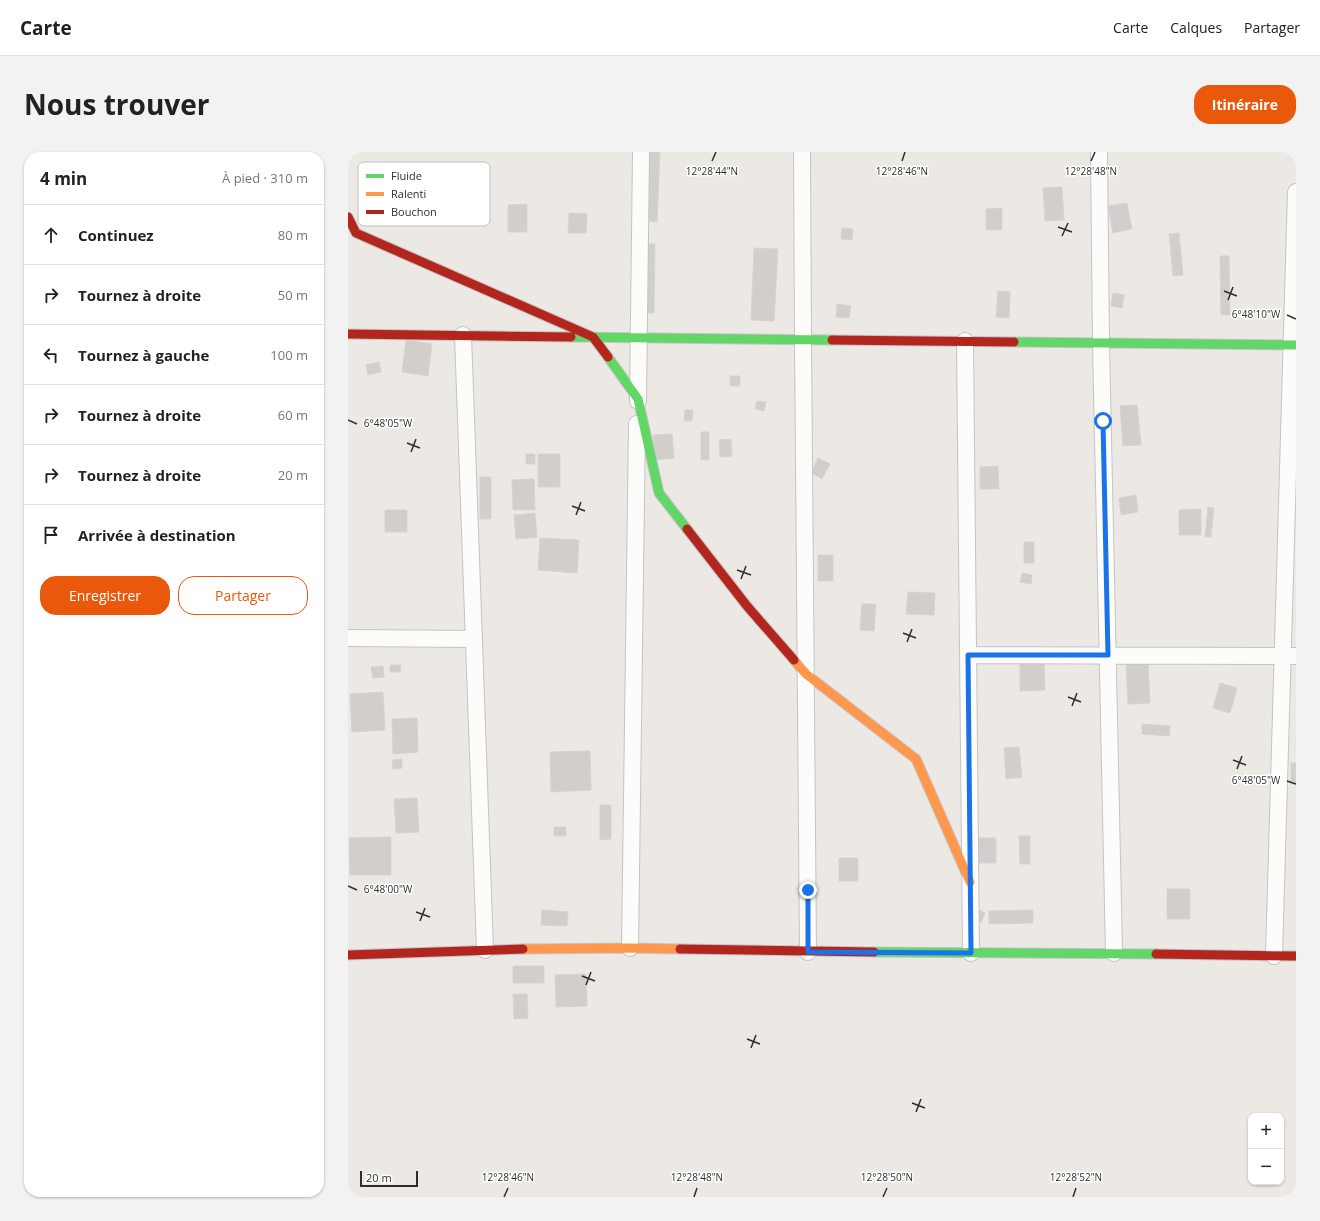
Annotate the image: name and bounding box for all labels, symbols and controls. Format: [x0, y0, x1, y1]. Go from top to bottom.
text: Carte [20, 15, 72, 41]
text: Carte [1113, 18, 1148, 37]
text: Calques [1170, 18, 1222, 37]
text: Partager [1244, 18, 1300, 37]
text: Nous trouver [24, 85, 210, 123]
button: Itinéraire [1194, 85, 1296, 124]
legend [358, 162, 490, 226]
text: 12°28'44"N [686, 164, 738, 178]
text: 12°28'46"N [876, 164, 928, 178]
text: 12°28'48"N [1065, 164, 1117, 178]
text: 4 min [40, 167, 87, 190]
text: Fluide [391, 168, 422, 183]
text: À pied · 310 m [222, 169, 308, 187]
text: Ralenti [391, 186, 426, 201]
text: Bouchon [391, 204, 437, 219]
icon: ahead [40, 224, 62, 246]
text: Continuez [78, 225, 154, 245]
text: 80 m [278, 226, 308, 244]
icon: right [40, 284, 62, 306]
text: Tournez à droite [78, 285, 201, 305]
text: 50 m [278, 286, 308, 304]
text: 6°48'10"W [1232, 307, 1281, 321]
icon: left [40, 344, 62, 366]
text: Tournez à gauche [78, 345, 209, 365]
text: 100 m [270, 346, 308, 364]
icon: right [40, 404, 62, 426]
text: Tournez à droite [78, 405, 201, 425]
text: 60 m [278, 406, 308, 424]
route start [1094, 412, 1112, 430]
text: 6°48'05"W [364, 416, 413, 430]
icon: right [40, 464, 62, 486]
text: Tournez à droite [78, 465, 201, 485]
text: 20 m [278, 466, 308, 484]
icon: arrive [40, 524, 62, 546]
text: Arrivée à destination [78, 525, 236, 545]
button: Enregistrer [40, 576, 170, 615]
button: Partager [178, 576, 308, 615]
text: 6°48'05"W [1232, 773, 1281, 787]
route end [799, 881, 817, 899]
text: 6°48'00"W [364, 882, 413, 896]
map controls [1248, 1113, 1284, 1185]
button: + [1248, 1113, 1284, 1149]
button: − [1248, 1149, 1284, 1185]
scale bar [360, 1169, 418, 1188]
text: 20 m [366, 1170, 392, 1185]
text: 12°28'46"N [482, 1170, 534, 1184]
text: 12°28'48"N [671, 1170, 723, 1184]
text: 12°28'50"N [861, 1170, 913, 1184]
text: 12°28'52"N [1050, 1170, 1102, 1184]

